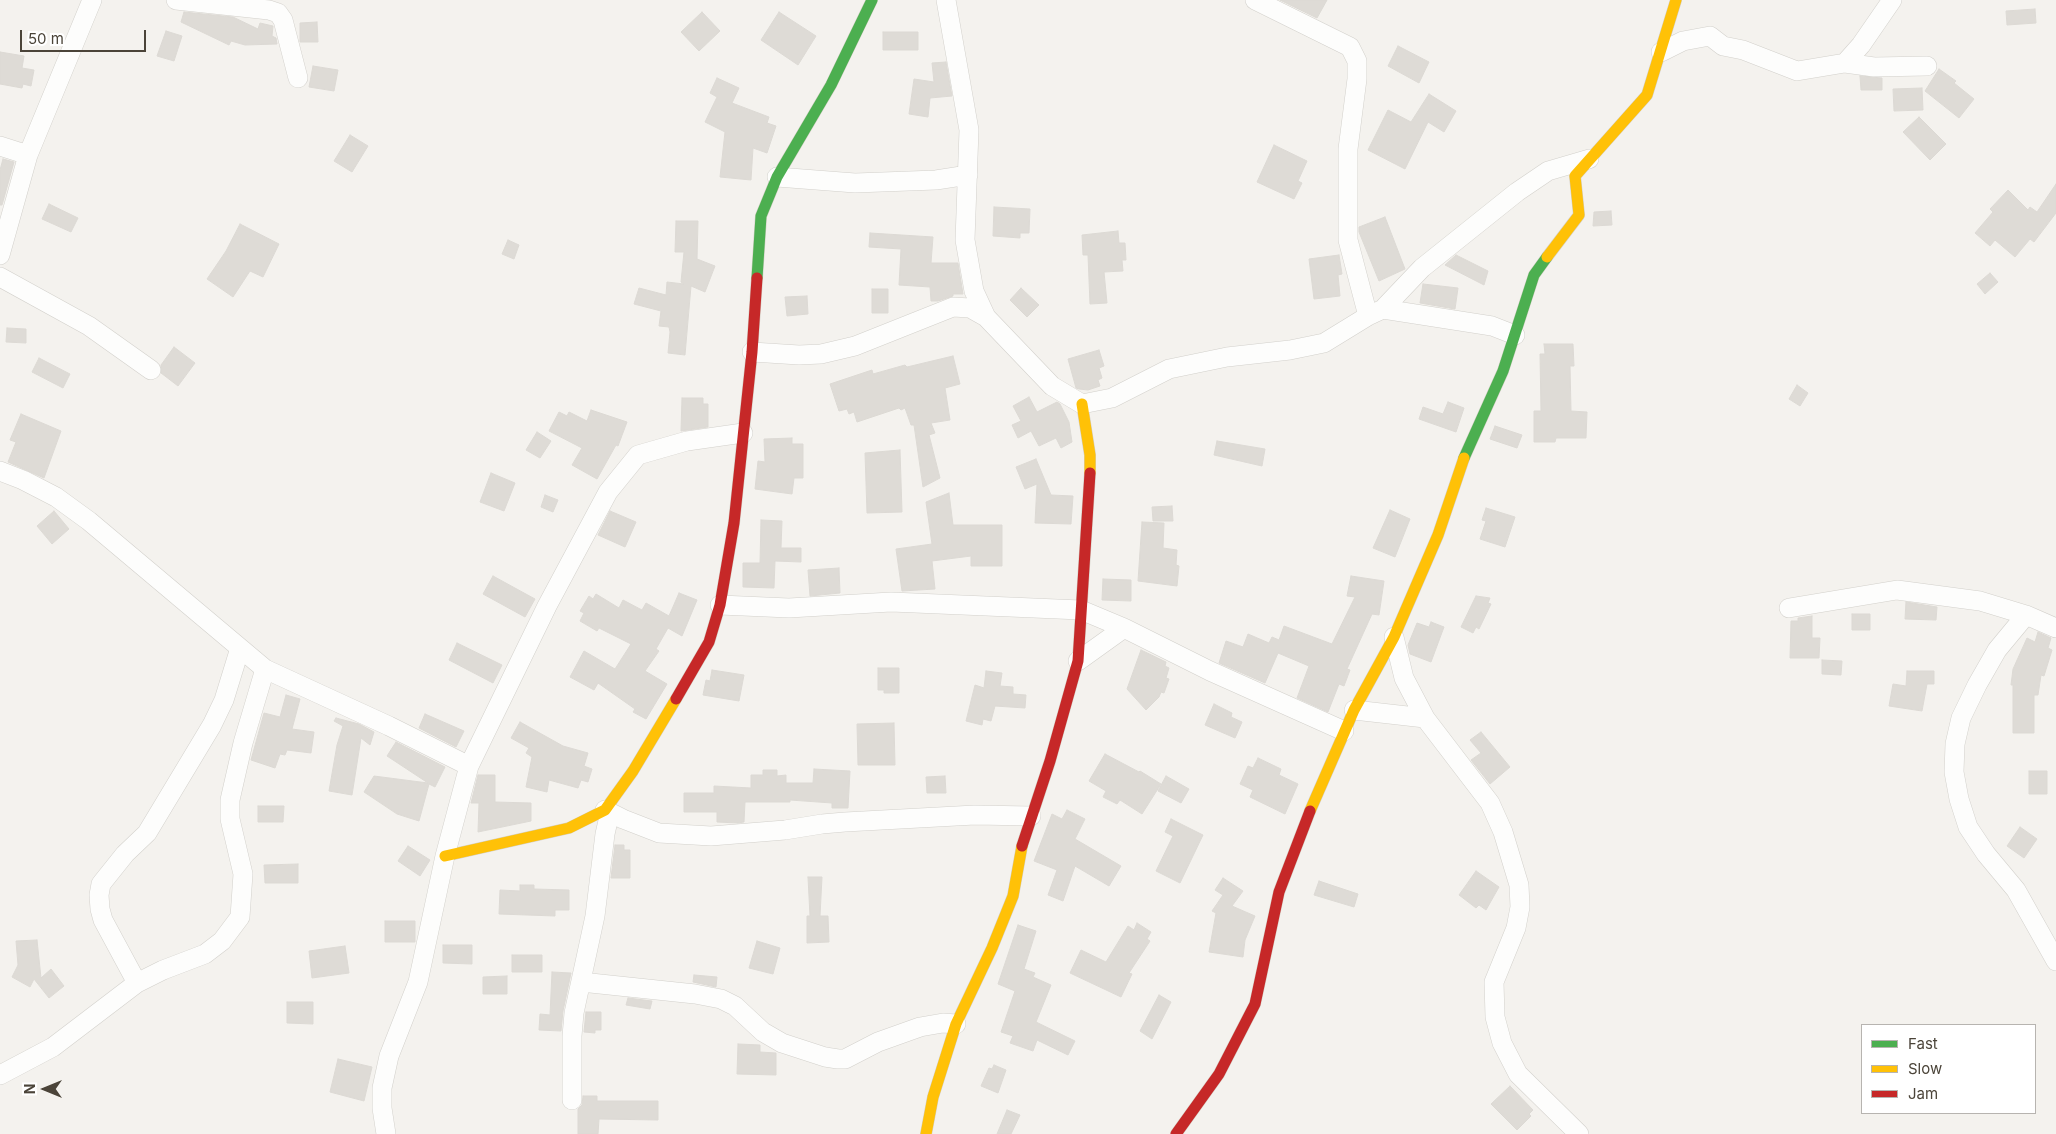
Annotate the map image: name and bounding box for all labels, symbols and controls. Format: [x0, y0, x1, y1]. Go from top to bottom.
scale bar [22, 20, 149, 52]
text: 50 m [28, 29, 64, 48]
legend [1861, 1024, 2036, 1114]
text: Fast [1908, 1034, 1938, 1053]
text: Slow [1908, 1059, 1942, 1078]
north arrow [20, 1064, 70, 1114]
text: N [21, 1084, 38, 1094]
text: Jam [1908, 1084, 1938, 1103]

